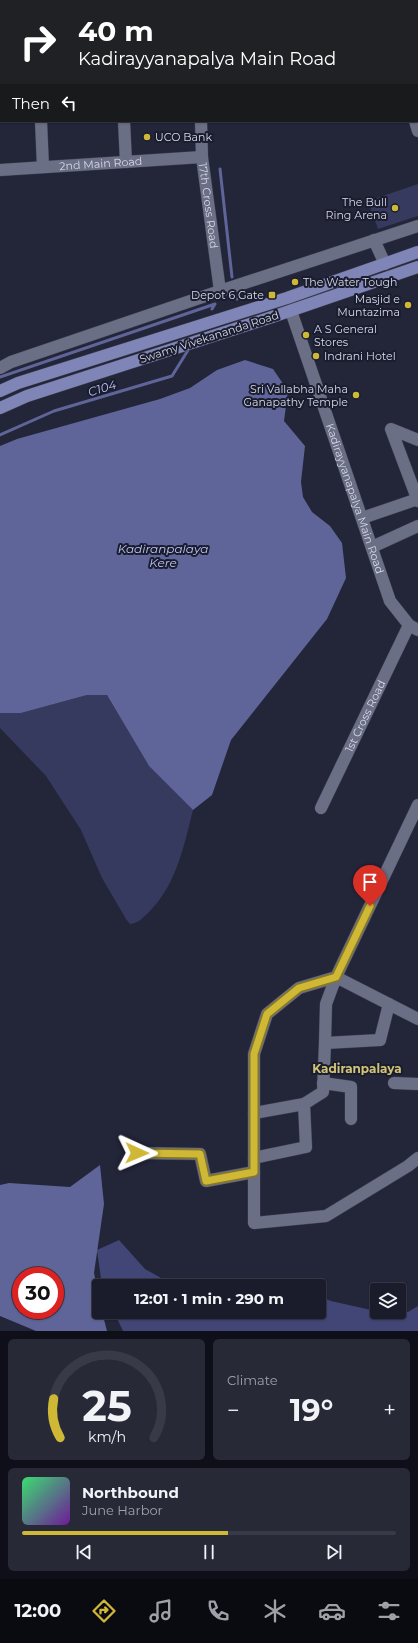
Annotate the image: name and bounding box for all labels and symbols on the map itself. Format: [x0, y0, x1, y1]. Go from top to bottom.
place label: UCO Bank [155, 130, 212, 144]
marker: UCO Bank [142, 132, 152, 142]
street label: 2nd Main Road [59, 154, 143, 173]
street label: 17th Cross Road [196, 162, 221, 249]
place label: The Bull Ring Arena [326, 195, 387, 222]
marker: The Bull Ring Arena [390, 203, 400, 213]
place label: The Water Tough [303, 275, 398, 289]
marker: The Water Tough [290, 277, 300, 287]
place label: Depot 6 Gate [191, 288, 264, 302]
marker: Depot 6 Gate [267, 290, 277, 300]
place label: Masjid e Muntazima [337, 292, 400, 319]
marker: Masjid e Muntazima [403, 300, 413, 310]
street label: Swamy Vivekananda Road [138, 308, 280, 366]
place label: A S General Stores [314, 322, 377, 349]
marker: A S General Stores [301, 330, 311, 340]
place label: Indrani Hotel [324, 349, 396, 363]
marker: Indrani Hotel [311, 351, 321, 361]
water label: C104 [86, 377, 118, 399]
place label: Sri Vallabha Maha Ganapathy Temple [244, 382, 348, 409]
marker: Sri Vallabha Maha Ganapathy Temple [351, 390, 361, 400]
street label: Kadirayyanapalya Main Road [323, 421, 387, 575]
water label: Kadiranpalaya Kere [118, 541, 208, 570]
street label: 1st Cross Road [342, 678, 388, 754]
pin [353, 865, 387, 906]
district label: Kadiranpalaya [312, 1061, 402, 1076]
position arrow [116, 1132, 158, 1174]
speed limit sign: 30 [12, 1267, 64, 1319]

